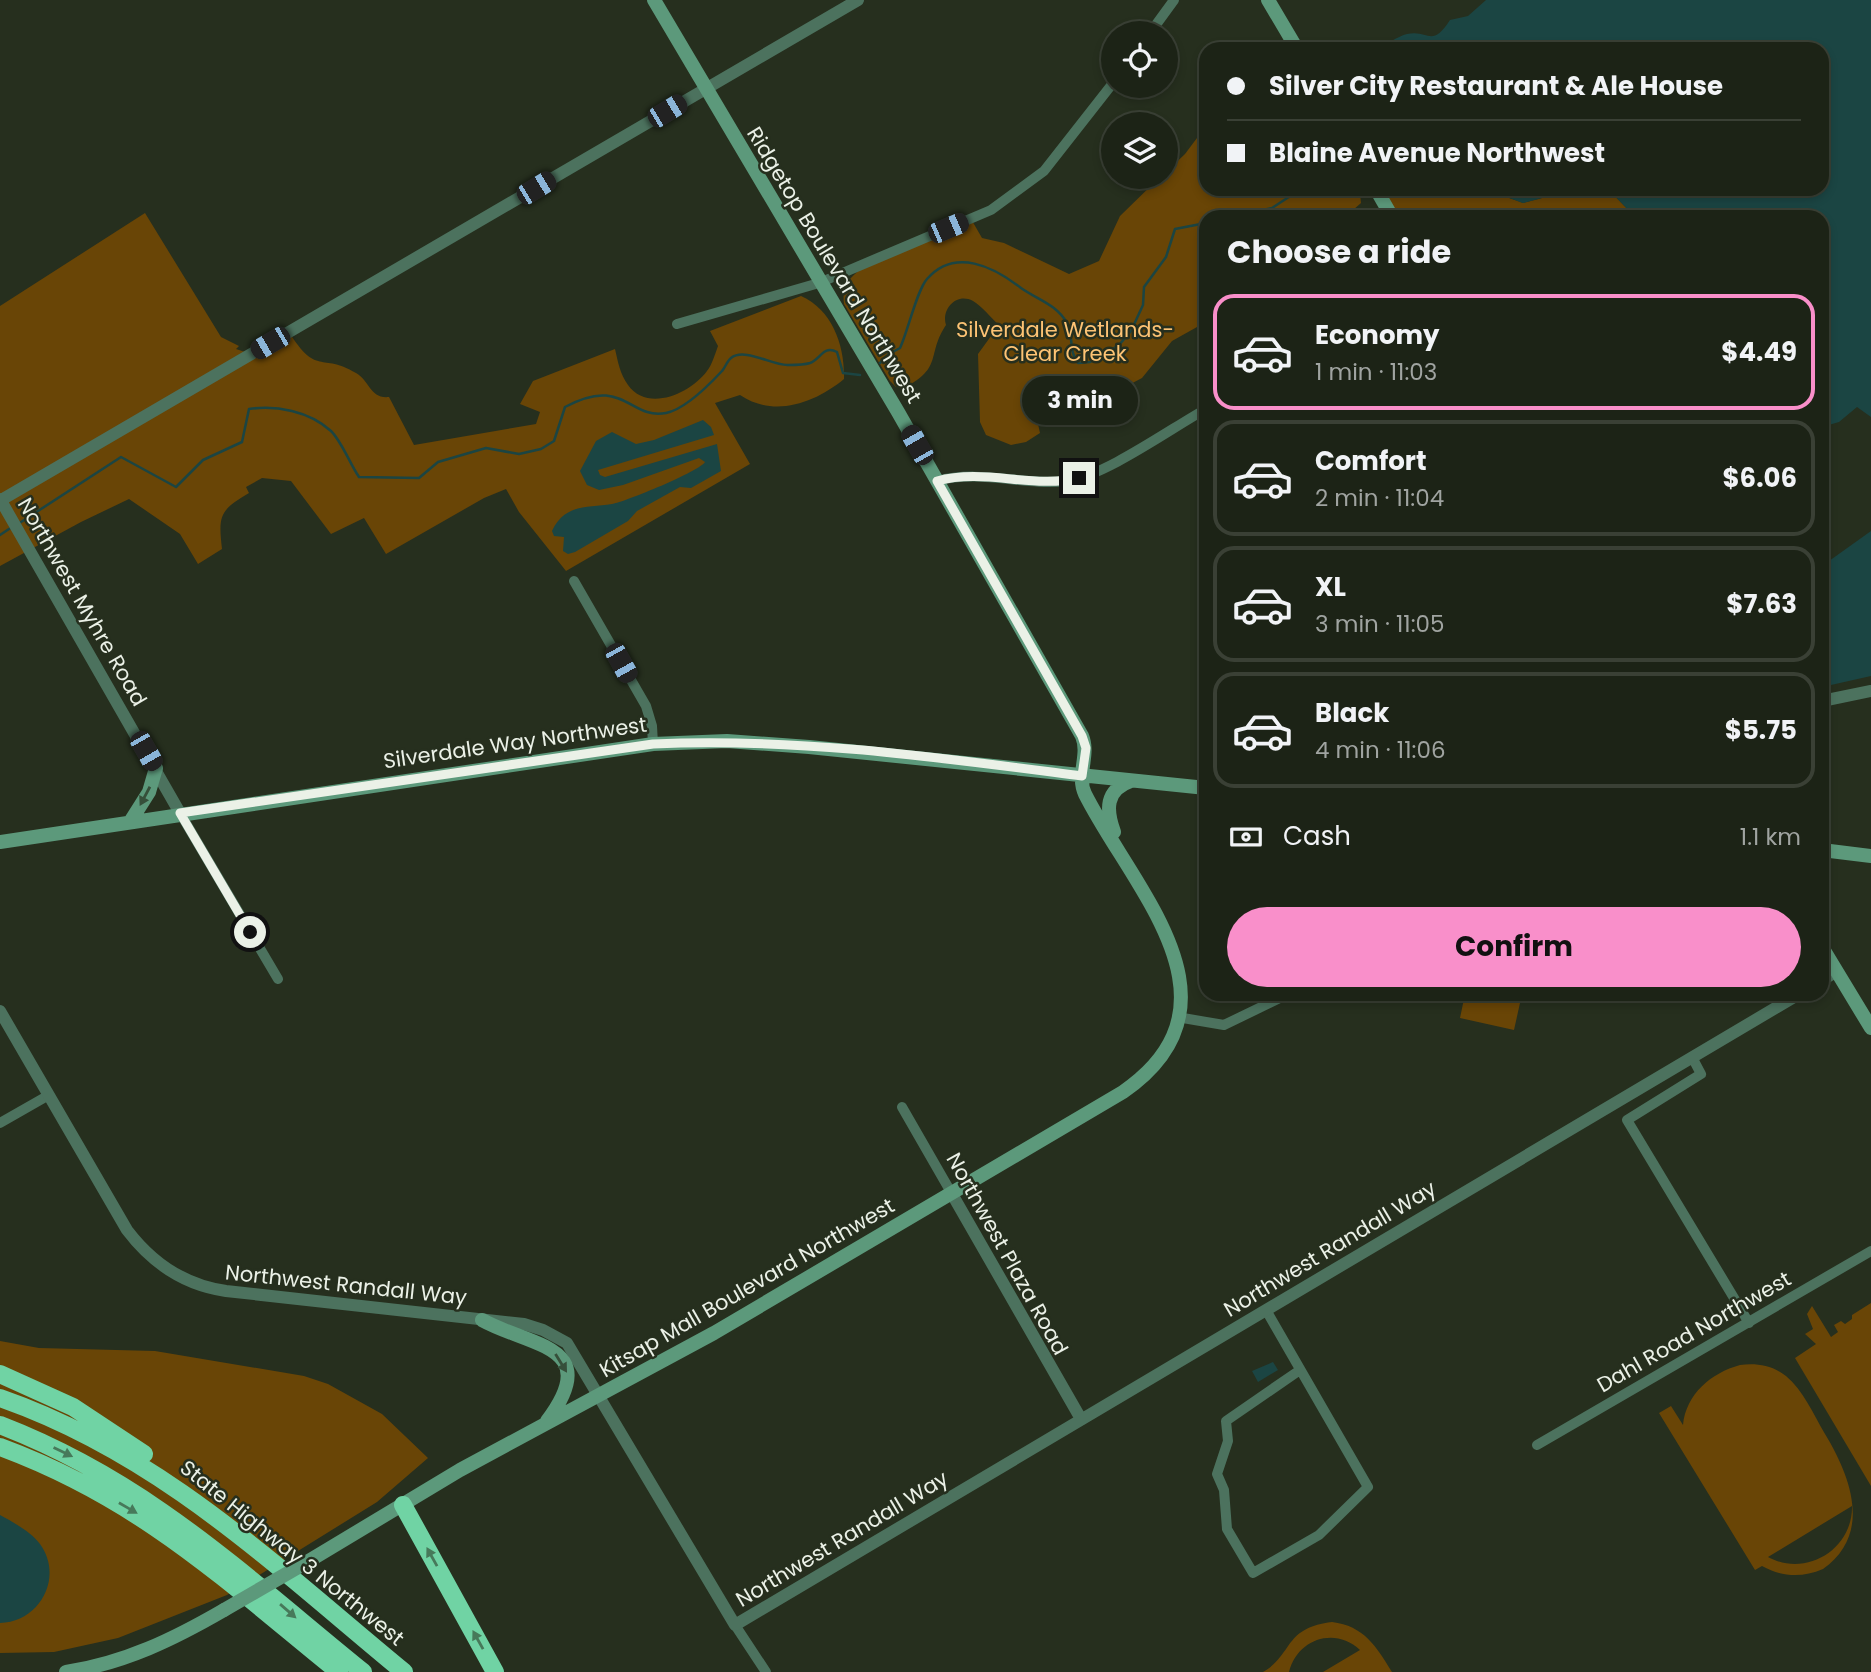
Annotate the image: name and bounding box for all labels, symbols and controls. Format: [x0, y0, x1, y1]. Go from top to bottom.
map controls [1101, 21, 1178, 189]
button: locate [1101, 21, 1178, 98]
text: Silver City Restaurant & Ale House [1269, 68, 1723, 104]
car [644, 91, 691, 131]
button: layers [1101, 112, 1178, 189]
street label: Ridgetop Boulevard Northwest [740, 121, 929, 408]
text: Blaine Avenue Northwest [1269, 135, 1605, 171]
car [513, 168, 560, 208]
car [925, 210, 972, 246]
text: Choose a ride [1227, 229, 1451, 274]
park label: Silverdale Wetlands- Clear Creek [956, 315, 1174, 368]
text: Economy [1315, 317, 1439, 353]
icon: car [1231, 321, 1294, 384]
car [247, 323, 294, 363]
text: $4.49 [1721, 334, 1797, 370]
text: 1 min · 11:03 [1315, 356, 1437, 388]
callout: 3 min [1021, 377, 1137, 426]
text: 3 min [1047, 384, 1113, 416]
car [898, 422, 937, 468]
text: Comfort [1315, 443, 1427, 479]
icon: car [1231, 447, 1294, 510]
text: $6.06 [1722, 460, 1797, 496]
route end [1063, 462, 1095, 494]
text: 2 min · 11:04 [1315, 482, 1444, 514]
street label: Northwest Myhre Road [11, 492, 154, 711]
text: XL [1315, 569, 1346, 605]
icon: car [1231, 573, 1294, 636]
text: $7.63 [1726, 586, 1797, 622]
text: 3 min · 11:05 [1315, 608, 1444, 640]
car [602, 640, 641, 686]
text: Black [1315, 695, 1389, 731]
icon: car [1231, 699, 1294, 762]
street label: Silverdale Way Northwest [381, 710, 648, 775]
text: $5.75 [1725, 712, 1797, 748]
car [127, 728, 166, 774]
text: 4 min · 11:06 [1315, 734, 1446, 766]
one-way arrow [139, 786, 151, 806]
icon: cash [1227, 818, 1265, 856]
text: Cash [1283, 818, 1351, 854]
text: 1.1 km [1740, 821, 1801, 853]
button: Confirm [1227, 907, 1801, 987]
route start [234, 916, 266, 948]
street label: Northwest Plaza Road [940, 1147, 1075, 1360]
street label: Northwest Randall Way [1218, 1174, 1441, 1324]
street label: Kitsap Mall Boulevard Northwest [594, 1191, 900, 1384]
street label: Northwest Randall Way [224, 1257, 468, 1312]
street label: Dahl Road Northwest [1591, 1264, 1796, 1399]
one-way arrow [555, 1353, 567, 1372]
one-way arrow [53, 1446, 73, 1457]
street label: State Highway 3 Northwest [174, 1453, 410, 1652]
street label: Northwest Randall Way [730, 1464, 953, 1614]
one-way arrow [118, 1501, 137, 1514]
one-way arrow [426, 1547, 438, 1567]
one-way arrow [279, 1603, 297, 1619]
one-way arrow [472, 1631, 484, 1650]

